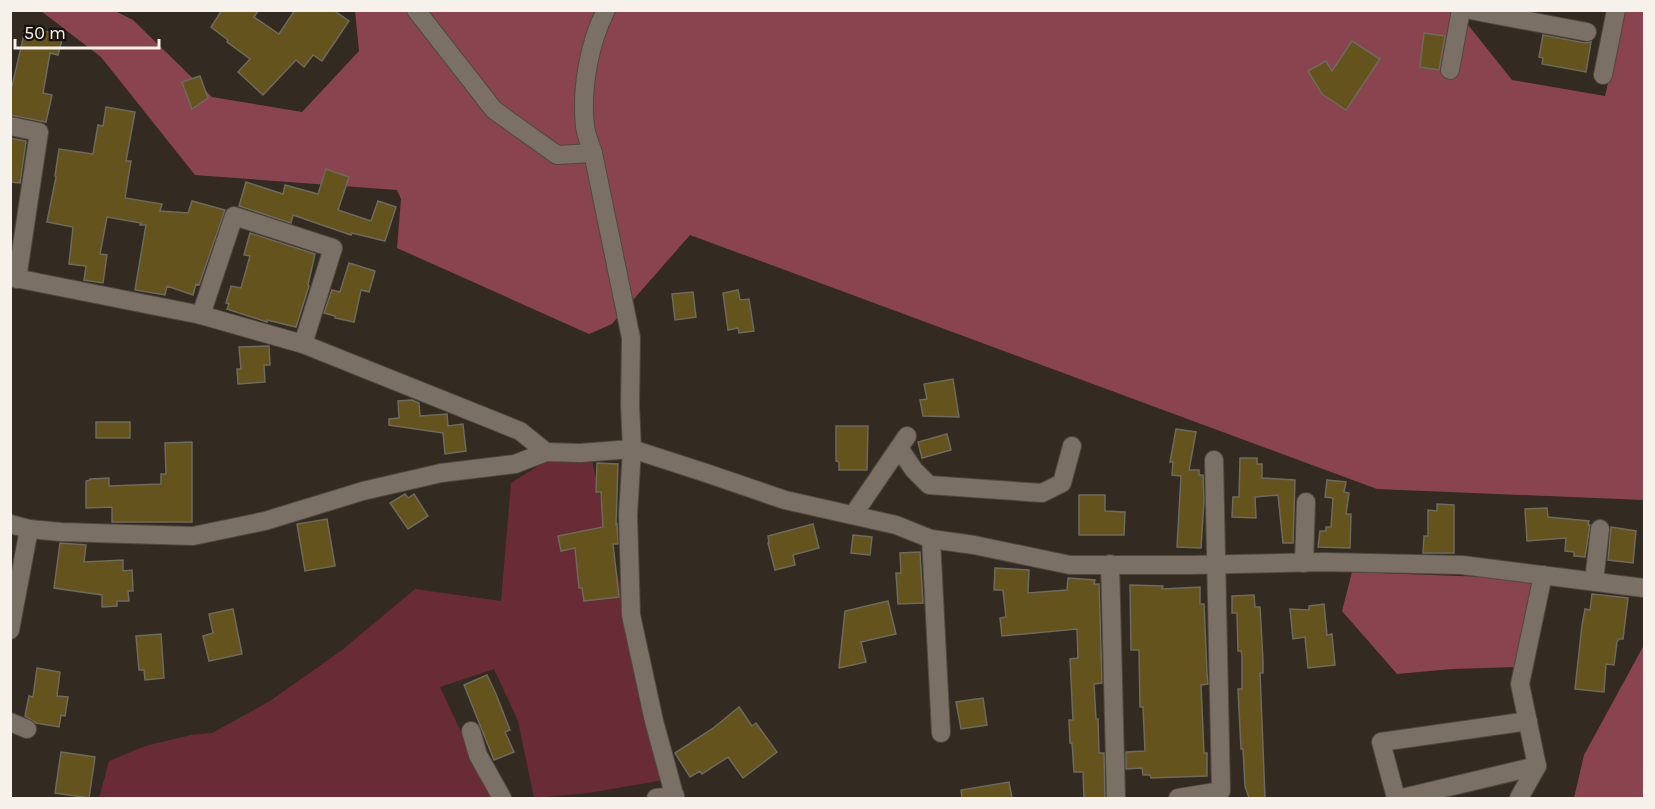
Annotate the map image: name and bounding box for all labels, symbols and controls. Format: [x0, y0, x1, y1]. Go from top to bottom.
scale bar [15, 12, 159, 50]
text: 50 m [24, 22, 66, 44]

